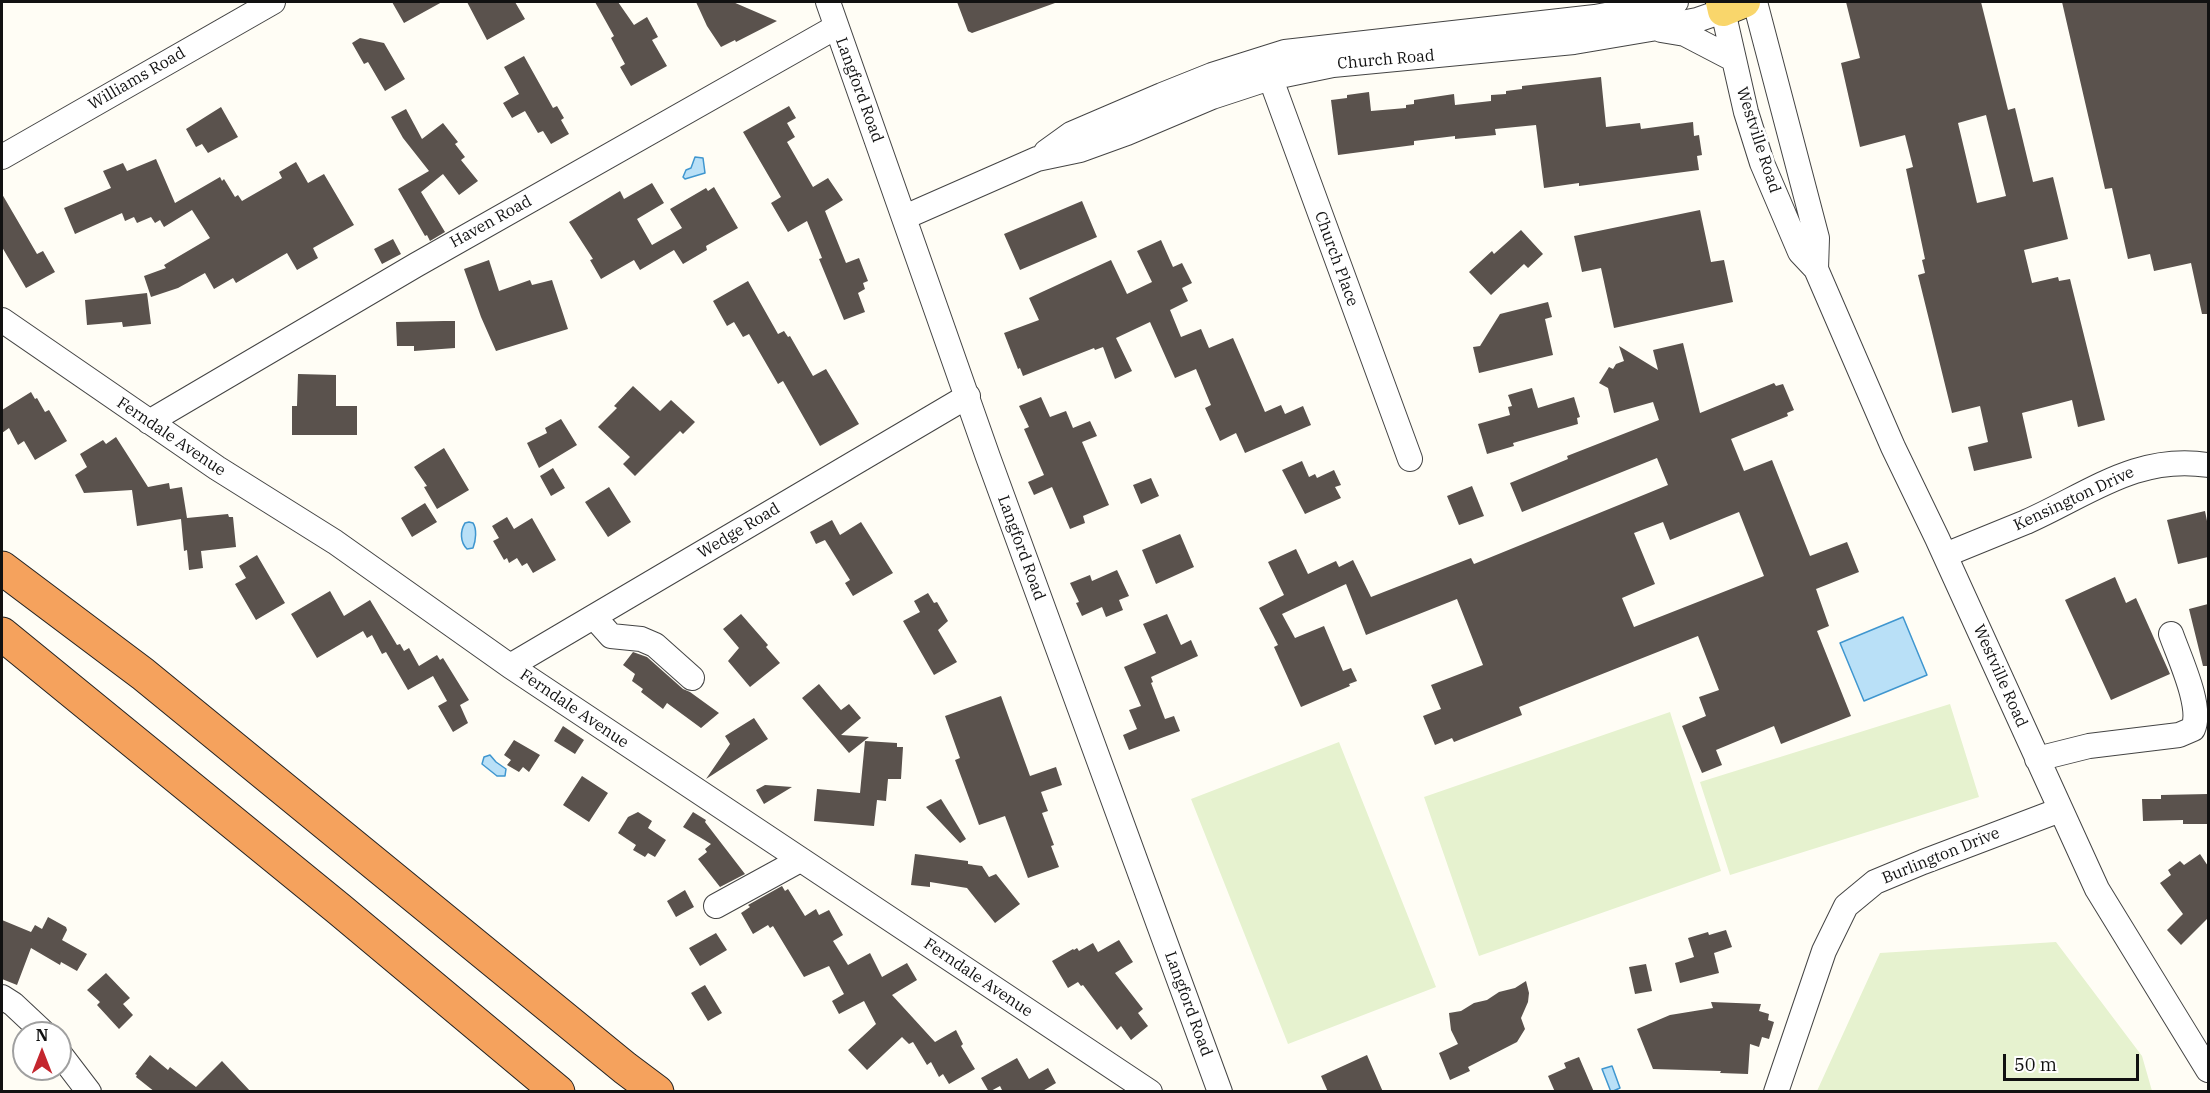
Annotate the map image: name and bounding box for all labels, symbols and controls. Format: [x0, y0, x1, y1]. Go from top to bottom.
street label: Langford Road [831, 35, 887, 145]
street label: Williams Road [85, 44, 189, 114]
street label: Church Road [1337, 46, 1435, 74]
street label: Westville Road [1732, 85, 1784, 195]
street label: Haven Road [447, 192, 535, 252]
street label: Church Place [1310, 209, 1362, 309]
street label: Ferndale Avenue [113, 394, 229, 480]
street label: Kensington Drive [2011, 463, 2137, 535]
street label: Langford Road [993, 493, 1049, 603]
street label: Wedge Road [695, 499, 783, 563]
street label: Westville Road [1969, 622, 2031, 730]
street label: Ferndale Avenue [516, 666, 632, 752]
street label: Burlington Drive [1879, 824, 2003, 888]
street label: Ferndale Avenue [920, 935, 1036, 1021]
street label: Langford Road [1160, 949, 1216, 1059]
north arrow [12, 1021, 72, 1081]
text: N [36, 1025, 48, 1045]
scale bar [2006, 1042, 2142, 1080]
text: 50 m [2014, 1053, 2057, 1076]

